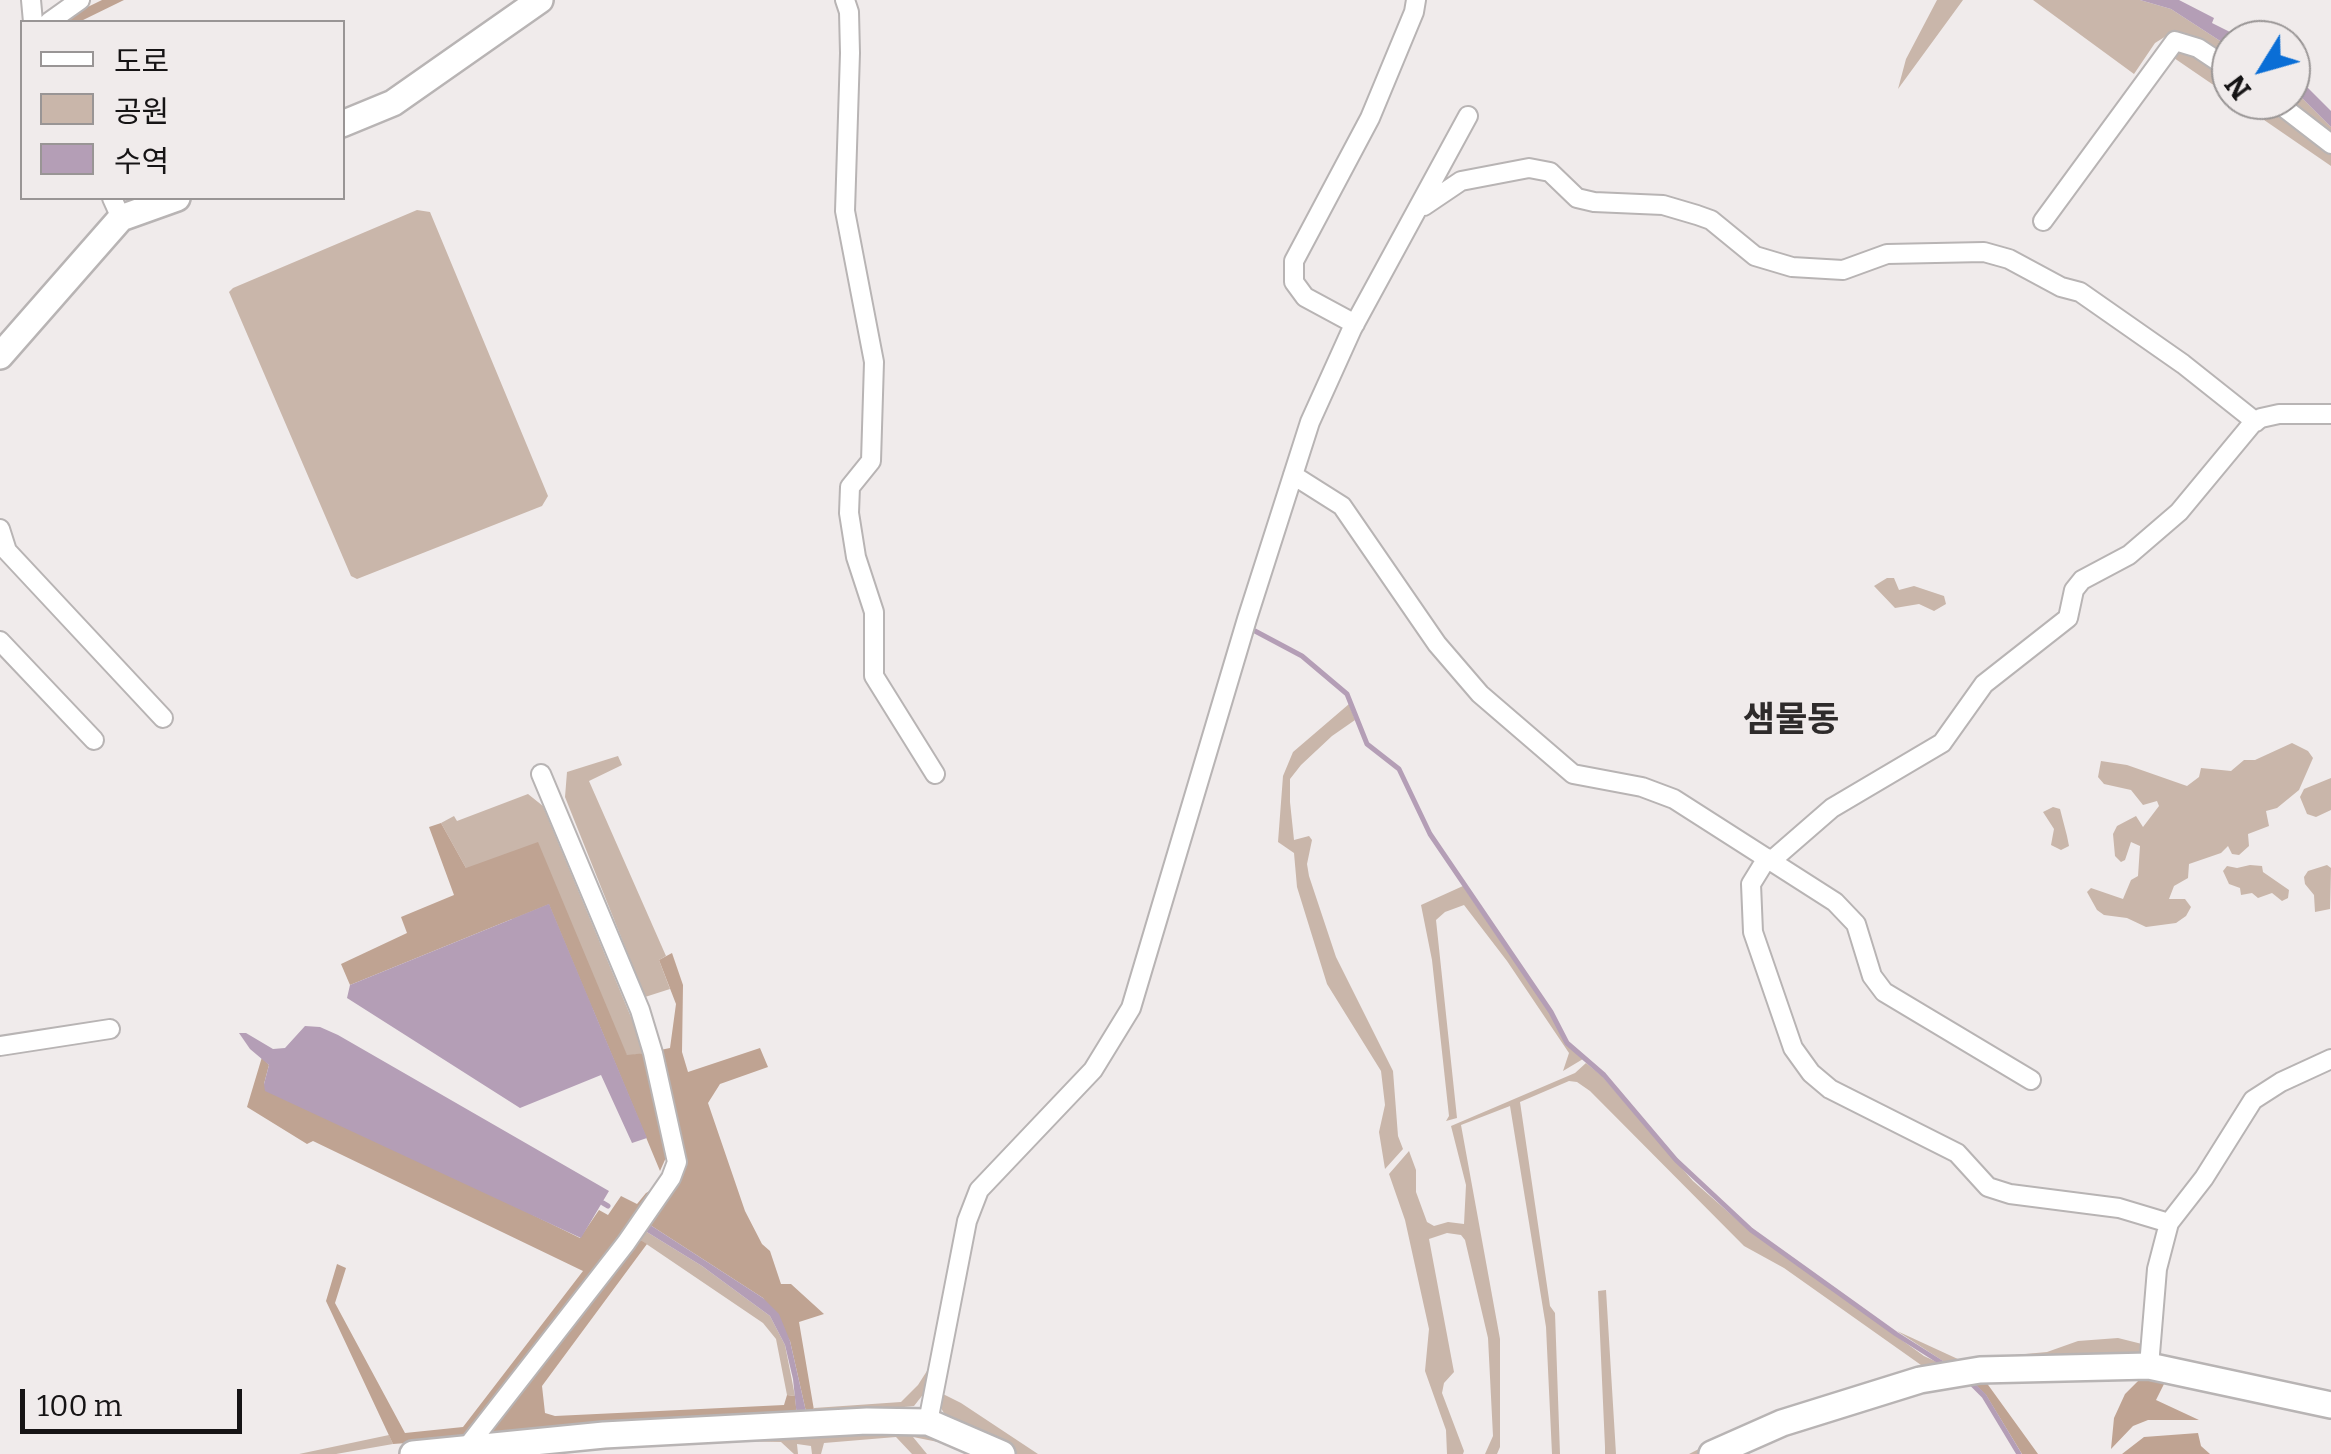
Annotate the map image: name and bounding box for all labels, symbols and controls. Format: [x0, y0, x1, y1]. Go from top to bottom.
legend [20, 20, 345, 200]
north arrow [2211, 20, 2311, 120]
text: 도로 [114, 44, 169, 80]
text: N [2219, 69, 2258, 106]
text: 공원 [114, 94, 169, 130]
text: 수역 [114, 144, 169, 180]
district label: 샘물동 [1743, 700, 1839, 742]
scale bar [25, 1369, 248, 1431]
text: 100 m [37, 1388, 122, 1424]

